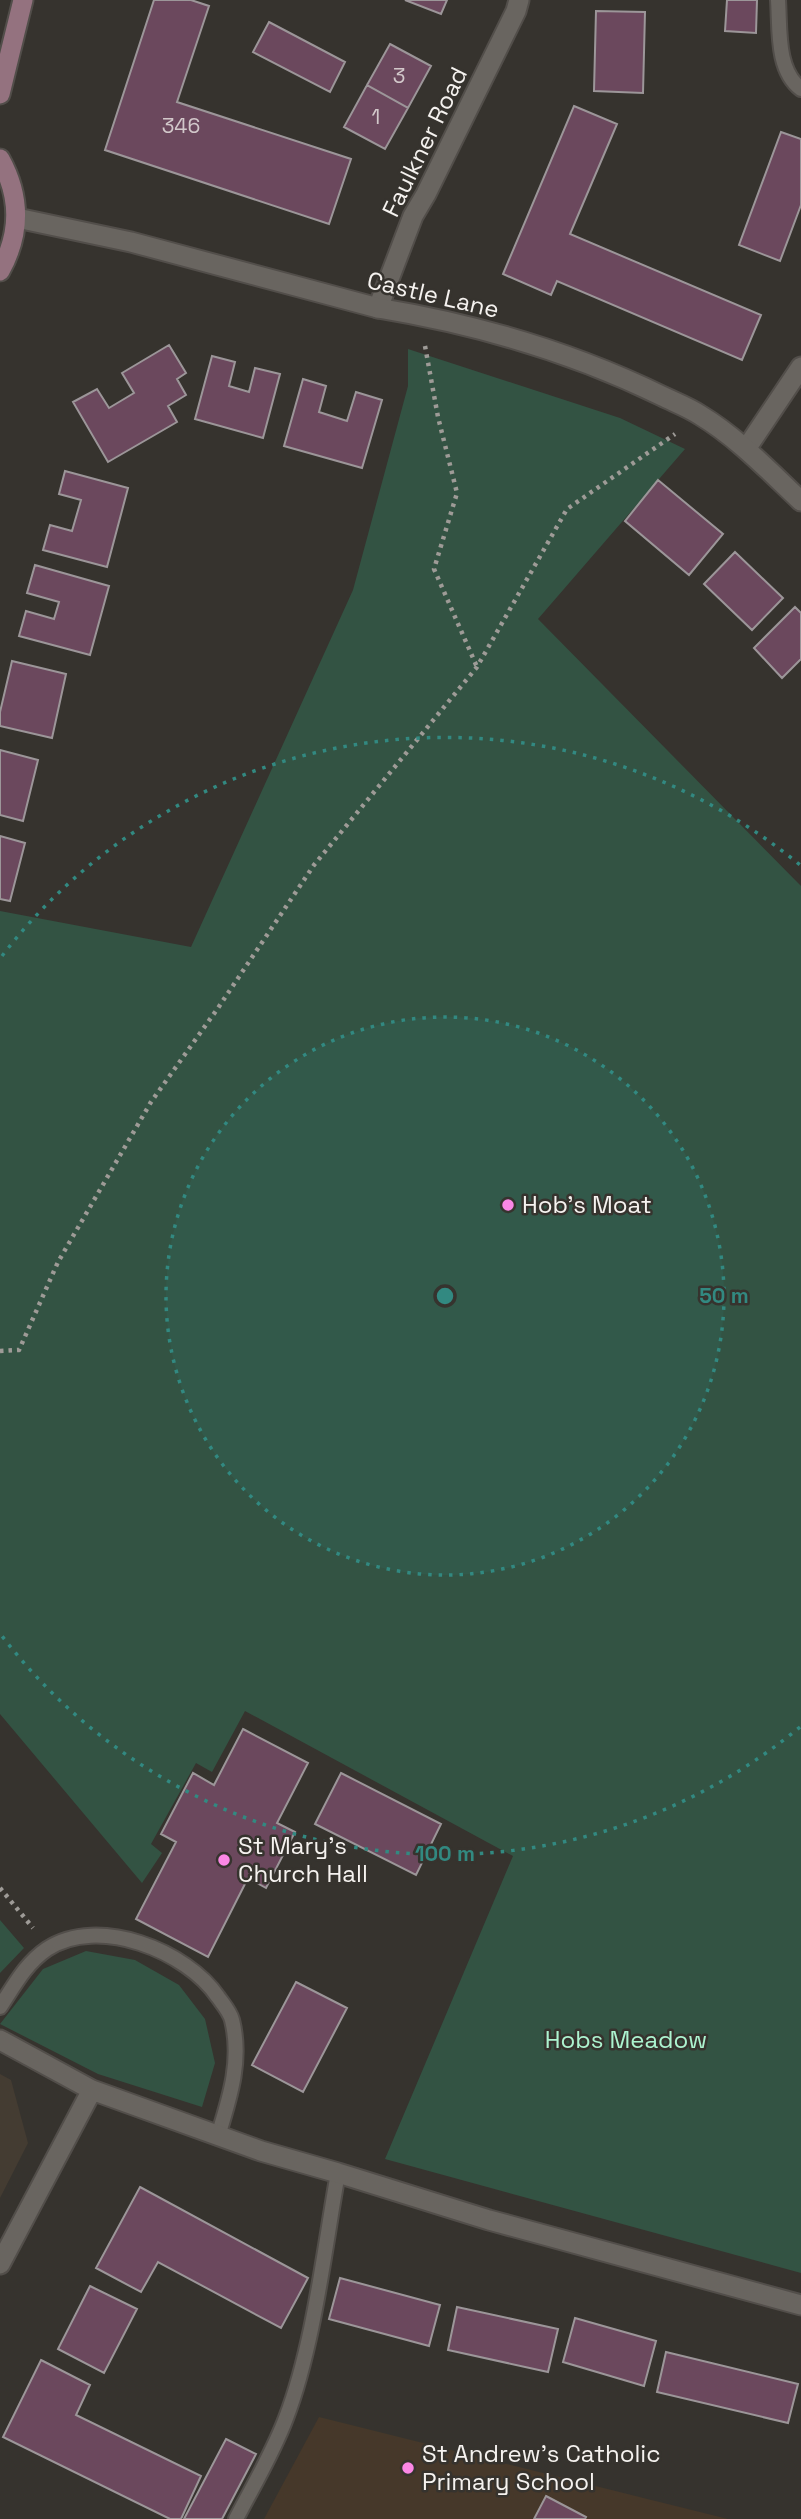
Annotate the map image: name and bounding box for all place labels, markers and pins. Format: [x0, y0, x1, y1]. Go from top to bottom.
place label: Hob's Moat [522, 1189, 652, 1220]
marker: Hob's Moat [500, 1197, 516, 1213]
centre of rings [433, 1284, 457, 1308]
place label: St Mary's Church Hall [238, 1830, 368, 1889]
marker: St Mary's Church Hall [216, 1852, 232, 1868]
place label: St Andrew's Catholic Primary School [422, 2438, 661, 2497]
marker: St Andrew's Catholic Primary School [400, 2460, 416, 2476]

